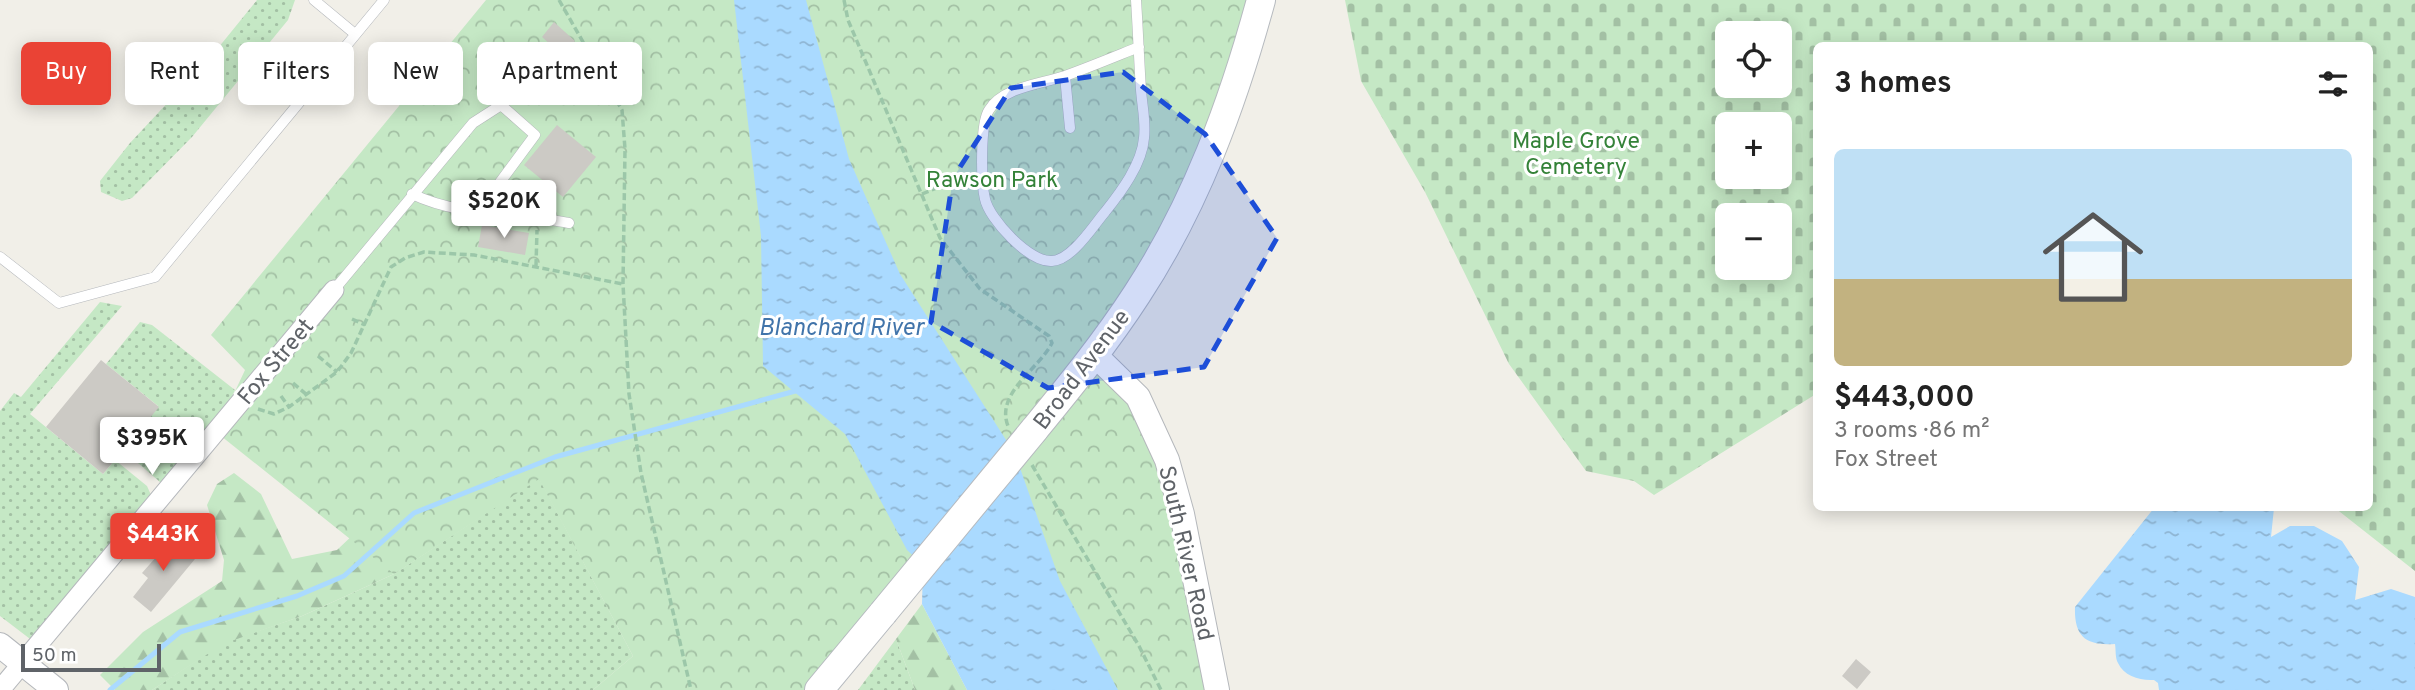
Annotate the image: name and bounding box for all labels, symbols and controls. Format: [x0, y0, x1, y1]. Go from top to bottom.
map controls [1715, 21, 1792, 280]
button: locate [1715, 21, 1792, 98]
chip: Buy [21, 42, 111, 105]
chip: Rent [125, 42, 224, 105]
chip: Filters [238, 42, 354, 105]
chip: New [368, 42, 463, 105]
chip: Apartment [477, 42, 642, 105]
icon: filters [2314, 65, 2352, 103]
text: 3 homes [1834, 66, 1952, 103]
button: + [1715, 112, 1792, 189]
park label: Maple Grove Cemetery [1512, 128, 1640, 183]
park label: Rawson Park [926, 167, 1058, 196]
pin: $520K [455, 180, 553, 240]
text: $520K [467, 188, 541, 217]
icon: home [2030, 194, 2156, 320]
button: − [1715, 203, 1792, 280]
street label: Broad Avenue [1028, 305, 1138, 436]
street label: Fox Street [232, 313, 321, 412]
water label: Blanchard River [758, 314, 925, 344]
text: $443,000 [1834, 380, 1975, 417]
text: 3 rooms · 86 m² [1834, 417, 1990, 446]
pin: $395K [103, 418, 201, 477]
text: $395K [116, 425, 188, 454]
text: Fox Street [1834, 446, 1938, 475]
street label: South River Road [1150, 463, 1219, 644]
pin: $443K [114, 514, 212, 573]
text: $443K [126, 521, 200, 550]
scale bar [21, 641, 161, 673]
text: 50 m [32, 644, 77, 668]

